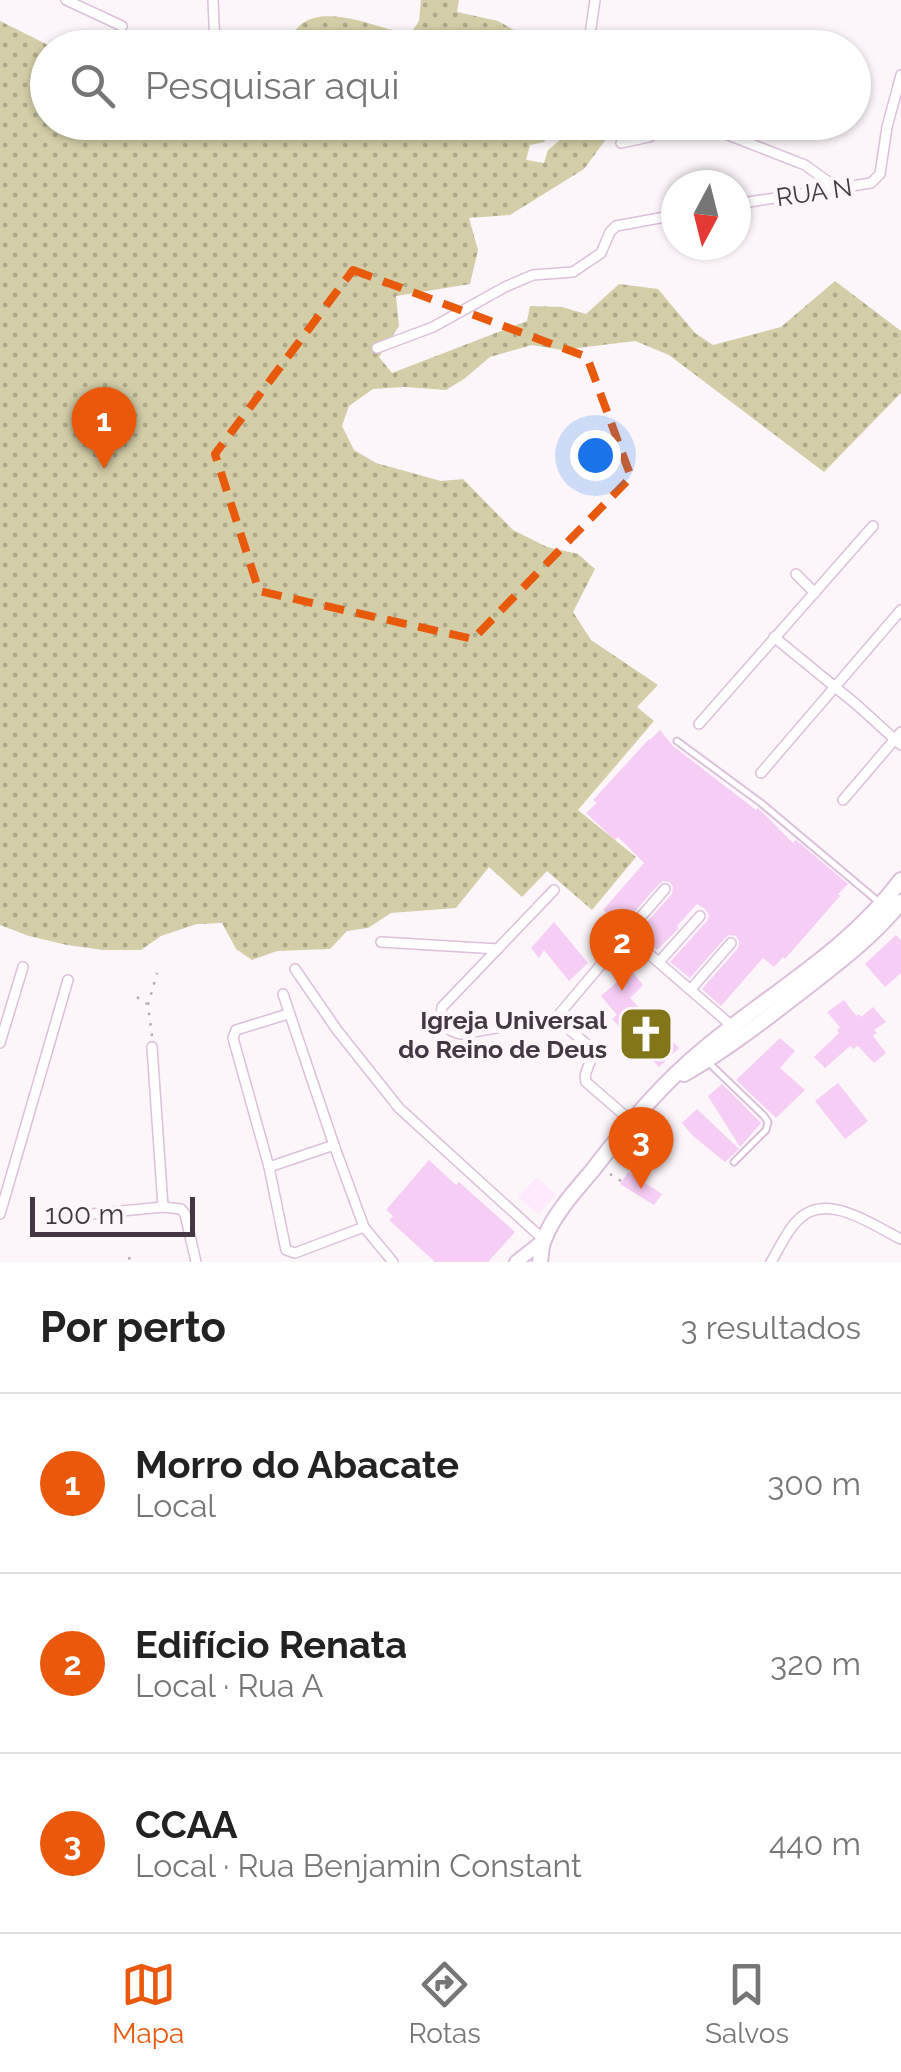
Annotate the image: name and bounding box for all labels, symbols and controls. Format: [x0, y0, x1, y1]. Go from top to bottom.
search box [30, 30, 871, 140]
icon: search [65, 58, 120, 113]
text: Pesquisar aqui [145, 63, 399, 108]
north arrow [661, 170, 751, 260]
street label: RUA N [774, 172, 854, 212]
pin: 1 [72, 386, 136, 469]
your location [570, 430, 621, 481]
pin: 2 [590, 908, 654, 991]
church icon: Igreja Universal do Reino de Deus [616, 1004, 676, 1064]
place label: Igreja Universal do Reino de Deus [398, 1005, 607, 1064]
pin: 3 [608, 1106, 674, 1189]
scale bar [30, 1192, 195, 1236]
text: 100 m [45, 1198, 124, 1231]
text: Por perto [40, 1303, 226, 1352]
text: 3 resultados [681, 1309, 861, 1346]
text: Morro do Abacate [135, 1442, 459, 1487]
text: 1 [65, 1465, 80, 1502]
text: 300 m [767, 1465, 861, 1502]
text: Local [135, 1487, 216, 1524]
text: Edifício Renata [135, 1622, 407, 1667]
text: 2 [63, 1645, 82, 1682]
text: 320 m [770, 1645, 861, 1682]
text: Local · Rua A [135, 1667, 323, 1704]
text: CCAA [135, 1802, 237, 1847]
text: 3 [64, 1825, 81, 1862]
text: 440 m [769, 1825, 861, 1862]
text: Local · Rua Benjamin Constant [135, 1847, 582, 1884]
tab: Mapa [112, 1957, 184, 2050]
tab: Rotas [408, 1957, 481, 2050]
tab: Salvos [705, 1957, 789, 2050]

